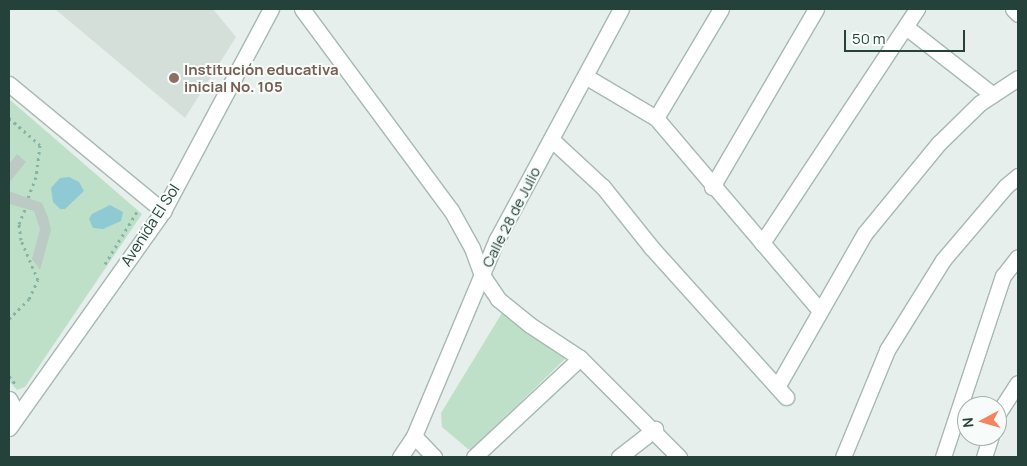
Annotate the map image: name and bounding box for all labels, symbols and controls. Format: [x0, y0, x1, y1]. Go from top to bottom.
scale bar [847, 20, 968, 52]
text: 50 m [852, 28, 886, 49]
place label: Institución educativa inicial No. 105 [184, 60, 339, 95]
marker: Institución educativa inicial No. 105 [168, 72, 180, 84]
street label: Calle 28 de Julio [478, 164, 544, 270]
street label: Avenida El Sol [117, 181, 183, 269]
north arrow [957, 396, 1007, 446]
text: N [958, 417, 978, 429]

